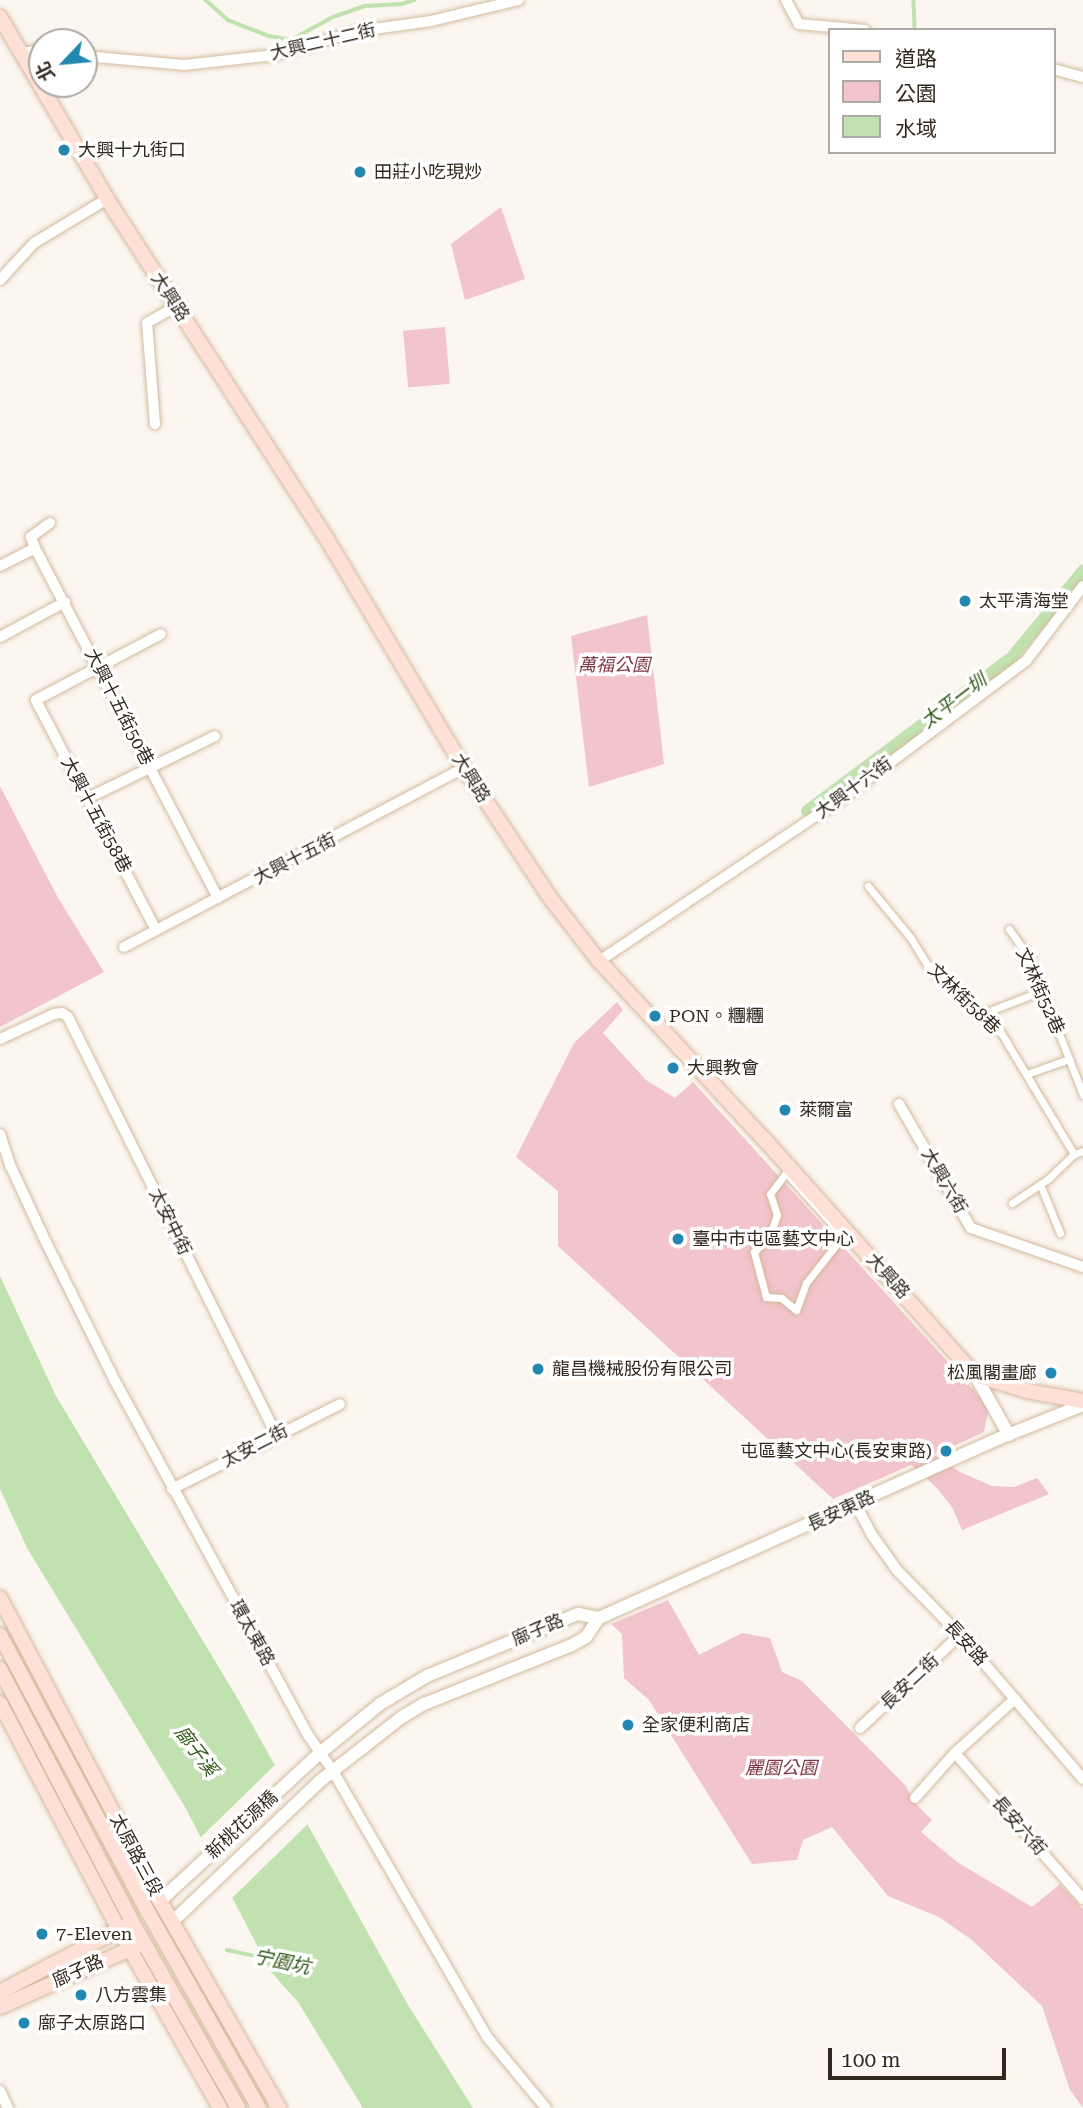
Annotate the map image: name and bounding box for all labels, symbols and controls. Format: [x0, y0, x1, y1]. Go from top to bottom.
street label: 大興二十二街 [268, 19, 378, 65]
north arrow [28, 28, 98, 98]
legend [828, 28, 1055, 154]
text: 道路 [895, 47, 937, 71]
text: 北 [31, 58, 60, 85]
text: 公園 [895, 82, 937, 106]
text: 水域 [895, 117, 937, 141]
place label: 大興十九街口 [78, 139, 186, 161]
marker: 大興十九街口 [56, 142, 72, 158]
place label: 田莊小吃現炒 [374, 161, 482, 183]
marker: 田莊小吃現炒 [352, 164, 368, 180]
street label: 大興路 [146, 268, 194, 326]
place label: 太平清海堂 [979, 590, 1069, 612]
marker: 太平清海堂 [957, 593, 973, 609]
street label: 大興十五街50巷 [80, 645, 158, 769]
park label: 萬福公園 [578, 654, 650, 676]
water label: 太平一圳 [917, 669, 991, 733]
street label: 大興路 [448, 749, 494, 807]
street label: 大興十五街58巷 [56, 753, 136, 877]
street label: 大興十六街 [811, 753, 897, 823]
street label: 大興十五街 [250, 829, 340, 889]
street label: 文林街52巷 [1011, 945, 1069, 1037]
street label: 文林街58巷 [923, 959, 1005, 1039]
place label: PON。糰糰 [669, 1005, 764, 1027]
marker: PON。糰糰 [647, 1008, 663, 1024]
place label: 大興教會 [687, 1057, 759, 1079]
marker: 大興教會 [665, 1060, 681, 1076]
place label: 萊爾富 [799, 1099, 853, 1121]
marker: 萊爾富 [777, 1102, 793, 1118]
street label: 大興六街 [917, 1144, 971, 1218]
street label: 太安中街 [145, 1185, 195, 1259]
place label: 臺中市屯區藝文中心 [692, 1228, 854, 1250]
marker: 臺中市屯區藝文中心 [670, 1231, 686, 1247]
street label: 大興路 [862, 1249, 914, 1303]
place label: 龍昌機械股份有限公司 [552, 1358, 732, 1380]
marker: 龍昌機械股份有限公司 [530, 1361, 546, 1377]
place label: 松風閣畫廊 [947, 1362, 1037, 1384]
marker: 松風閣畫廊 [1043, 1365, 1059, 1381]
street label: 太安二街 [218, 1420, 292, 1472]
place label: 屯區藝文中心(長安東路) [740, 1440, 932, 1462]
marker: 屯區藝文中心(長安東路) [938, 1443, 954, 1459]
street label: 長安東路 [804, 1486, 878, 1536]
street label: 環太東路 [225, 1596, 279, 1670]
street label: 廍子路 [509, 1610, 567, 1650]
street label: 長安路 [940, 1616, 992, 1670]
street label: 長安二街 [876, 1650, 944, 1714]
place label: 全家便利商店 [642, 1714, 750, 1736]
marker: 全家便利商店 [620, 1717, 636, 1733]
water label: 廍子溪 [170, 1721, 222, 1781]
park label: 麗園公園 [745, 1757, 817, 1779]
street label: 新桃花源橋 [202, 1786, 282, 1864]
street label: 長安六街 [987, 1792, 1051, 1860]
street label: 太原路三段 [105, 1810, 167, 1900]
place label: 7-Eleven [56, 1923, 132, 1945]
marker: 7-Eleven [34, 1926, 50, 1942]
water label: 宁園坑 [252, 1945, 312, 1979]
street label: 廍子路 [49, 1950, 107, 1992]
place label: 八方雲集 [95, 1984, 167, 2006]
marker: 八方雲集 [73, 1987, 89, 2003]
place label: 廍子太原路口 [38, 2012, 146, 2034]
marker: 廍子太原路口 [16, 2015, 32, 2031]
scale bar [831, 2035, 1010, 2078]
text: 100 m [841, 2048, 901, 2072]

